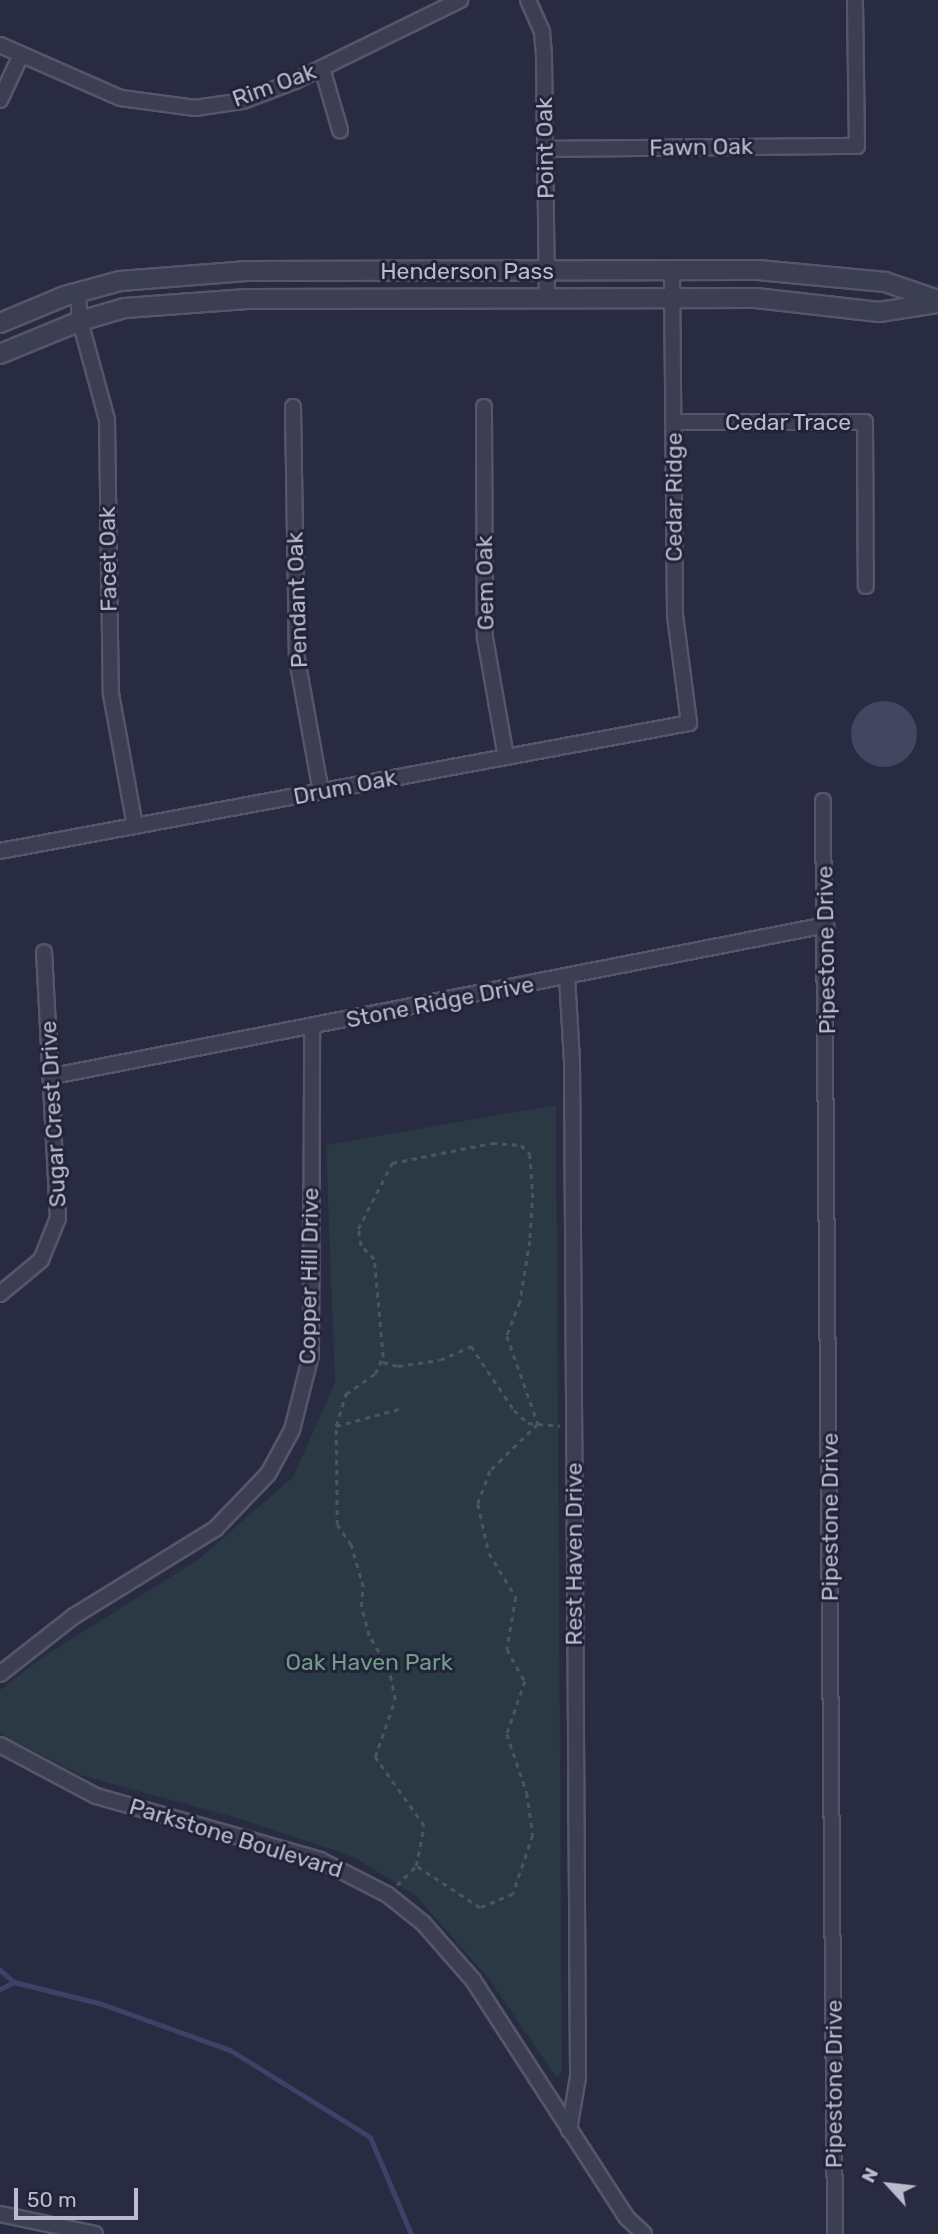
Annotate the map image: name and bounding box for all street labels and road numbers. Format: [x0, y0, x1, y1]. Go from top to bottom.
street label: Rim Oak [228, 57, 320, 113]
street label: Point Oak [530, 97, 560, 199]
street label: Fawn Oak [649, 132, 753, 162]
street label: Henderson Pass [380, 257, 554, 285]
street label: Cedar Trace [724, 408, 852, 436]
street label: Cedar Ridge [660, 432, 688, 562]
street label: Facet Oak [93, 506, 123, 612]
street label: Pendant Oak [281, 531, 313, 669]
street label: Gem Oak [470, 535, 500, 631]
street label: Drum Oak [291, 763, 399, 811]
street label: Pipestone Drive [811, 865, 841, 1035]
street label: Stone Ridge Drive [344, 970, 536, 1034]
street label: Sugar Crest Drive [34, 1020, 72, 1208]
street label: Copper Hill Drive [294, 1187, 324, 1365]
street label: Pipestone Drive [816, 1433, 844, 1601]
street label: Rest Haven Drive [560, 1462, 588, 1646]
street label: Parkstone Boulevard [126, 1792, 346, 1884]
street label: Pipestone Drive [820, 2000, 848, 2168]

